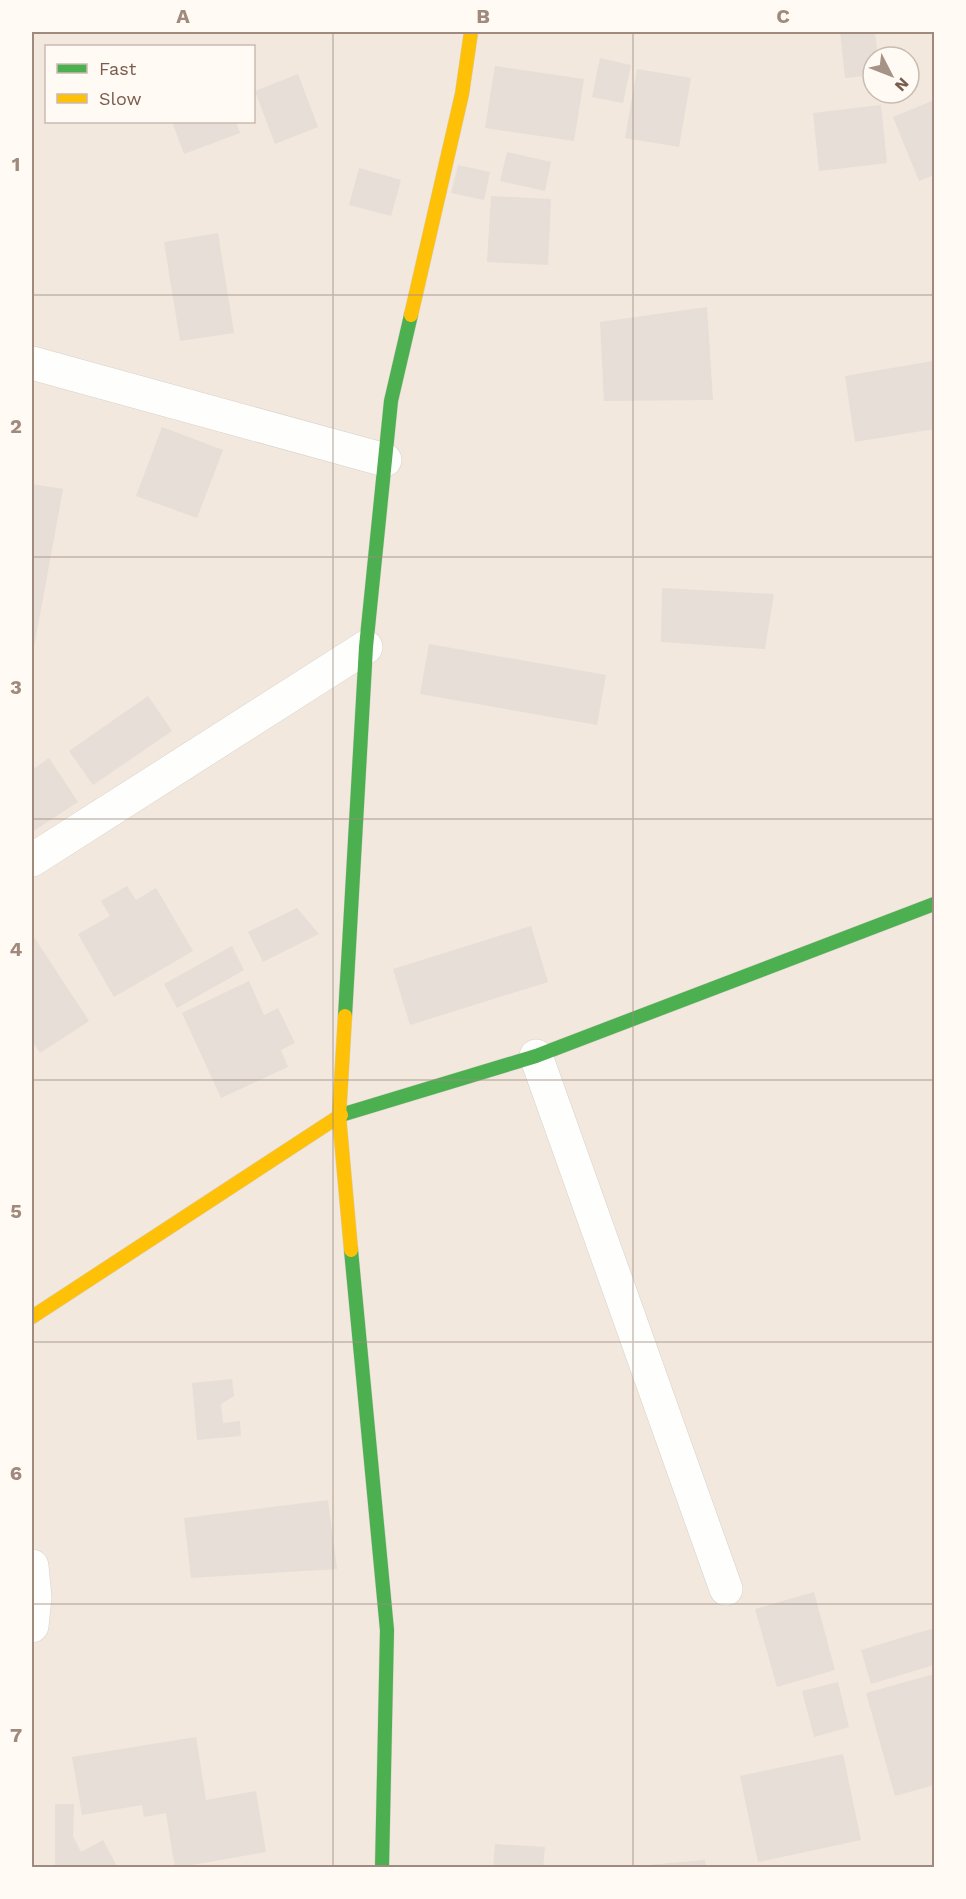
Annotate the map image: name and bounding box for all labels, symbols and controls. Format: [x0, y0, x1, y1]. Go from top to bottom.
text: A [176, 4, 190, 28]
text: B [476, 4, 490, 28]
text: C [776, 4, 790, 28]
legend [45, 45, 255, 123]
north arrow [861, 45, 921, 105]
text: Fast [99, 58, 137, 79]
text: N [891, 74, 913, 95]
text: Slow [99, 88, 142, 109]
text: 1 [12, 152, 20, 176]
text: 2 [10, 414, 22, 438]
text: 3 [10, 675, 22, 699]
text: 4 [10, 937, 23, 961]
text: 5 [10, 1199, 22, 1223]
text: 6 [10, 1461, 22, 1485]
text: 7 [10, 1723, 22, 1747]

